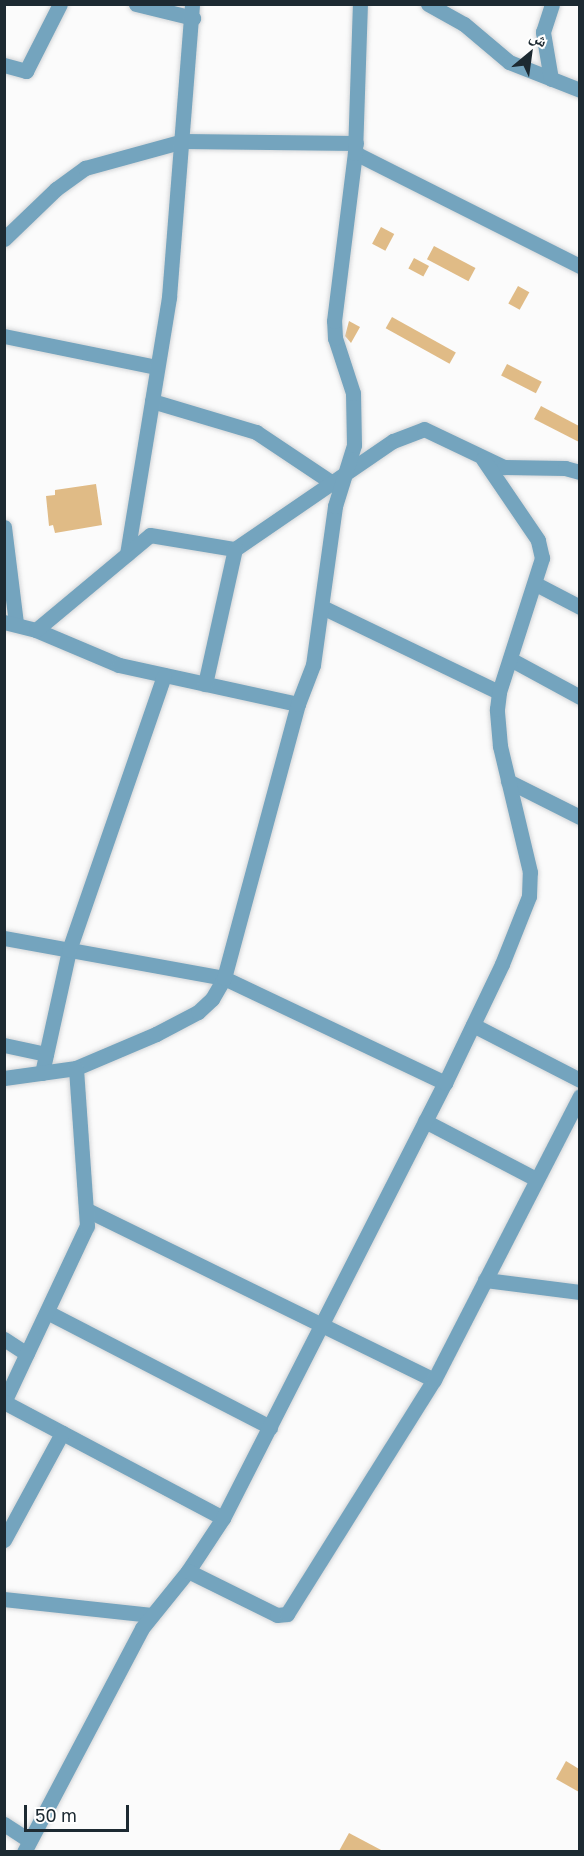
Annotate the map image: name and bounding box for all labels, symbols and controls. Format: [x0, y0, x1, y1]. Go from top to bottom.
north arrow [500, 24, 560, 84]
text: ش [526, 25, 551, 51]
scale bar [27, 1793, 132, 1831]
text: 50 m [35, 1804, 77, 1826]

